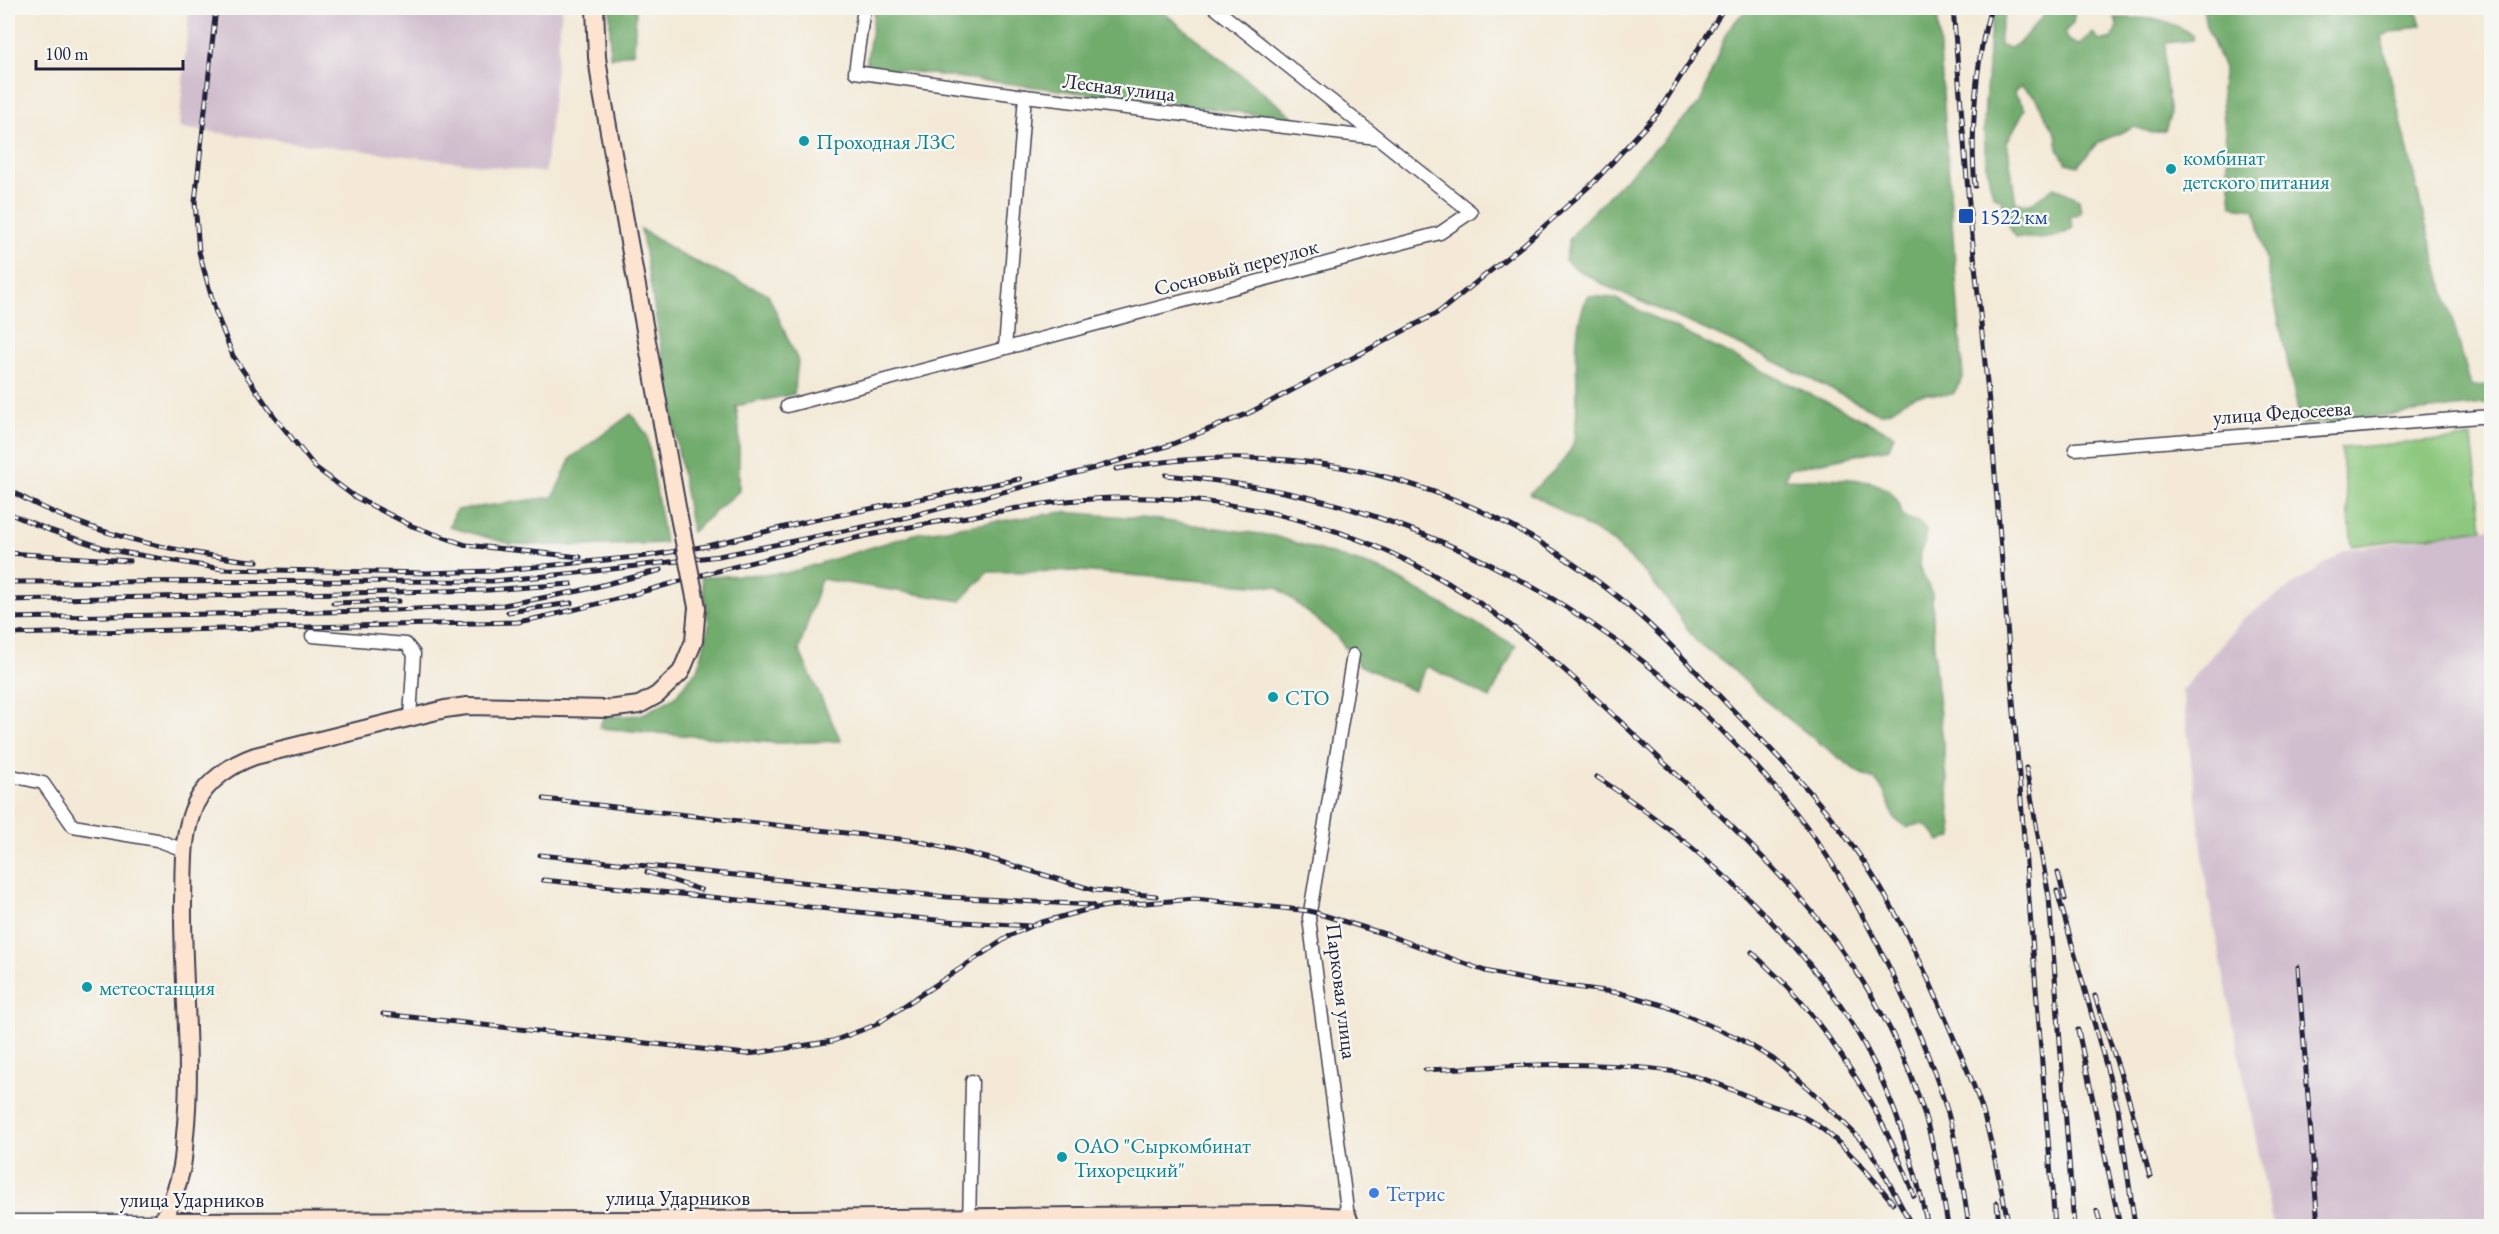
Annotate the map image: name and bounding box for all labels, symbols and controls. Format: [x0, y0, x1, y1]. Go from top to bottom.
scale bar [36, 33, 183, 71]
text: 100 m [45, 42, 89, 65]
street label: Лесная улица [1061, 67, 1177, 107]
place label: Проходная ЛЗС [816, 128, 955, 155]
marker: Проходная ЛЗС [797, 134, 811, 148]
place label: комбинат детского питания [2183, 144, 2330, 195]
marker: комбинат детского питания [2164, 162, 2178, 176]
place label: 1522 км [1980, 203, 2048, 230]
marker: 1522 км [1957, 207, 1975, 225]
street label: Сосновый переулок [1151, 232, 1321, 302]
street label: улица Федосеева [2212, 394, 2353, 430]
place label: СТО [1285, 684, 1330, 711]
marker: СТО [1266, 690, 1280, 704]
street label: Парковая улица [1320, 922, 1364, 1061]
place label: метеостанция [99, 974, 215, 1001]
marker: метеостанция [80, 980, 94, 994]
place label: ОАО "Сыркомбинат Тихорецкий" [1074, 1132, 1251, 1183]
marker: ОАО "Сыркомбинат Тихорецкий" [1055, 1150, 1069, 1164]
place label: Тетрис [1386, 1180, 1445, 1207]
street label: улица Ударников [606, 1184, 750, 1211]
street label: улица Ударников [120, 1186, 264, 1213]
marker: Тетрис [1367, 1186, 1381, 1200]

